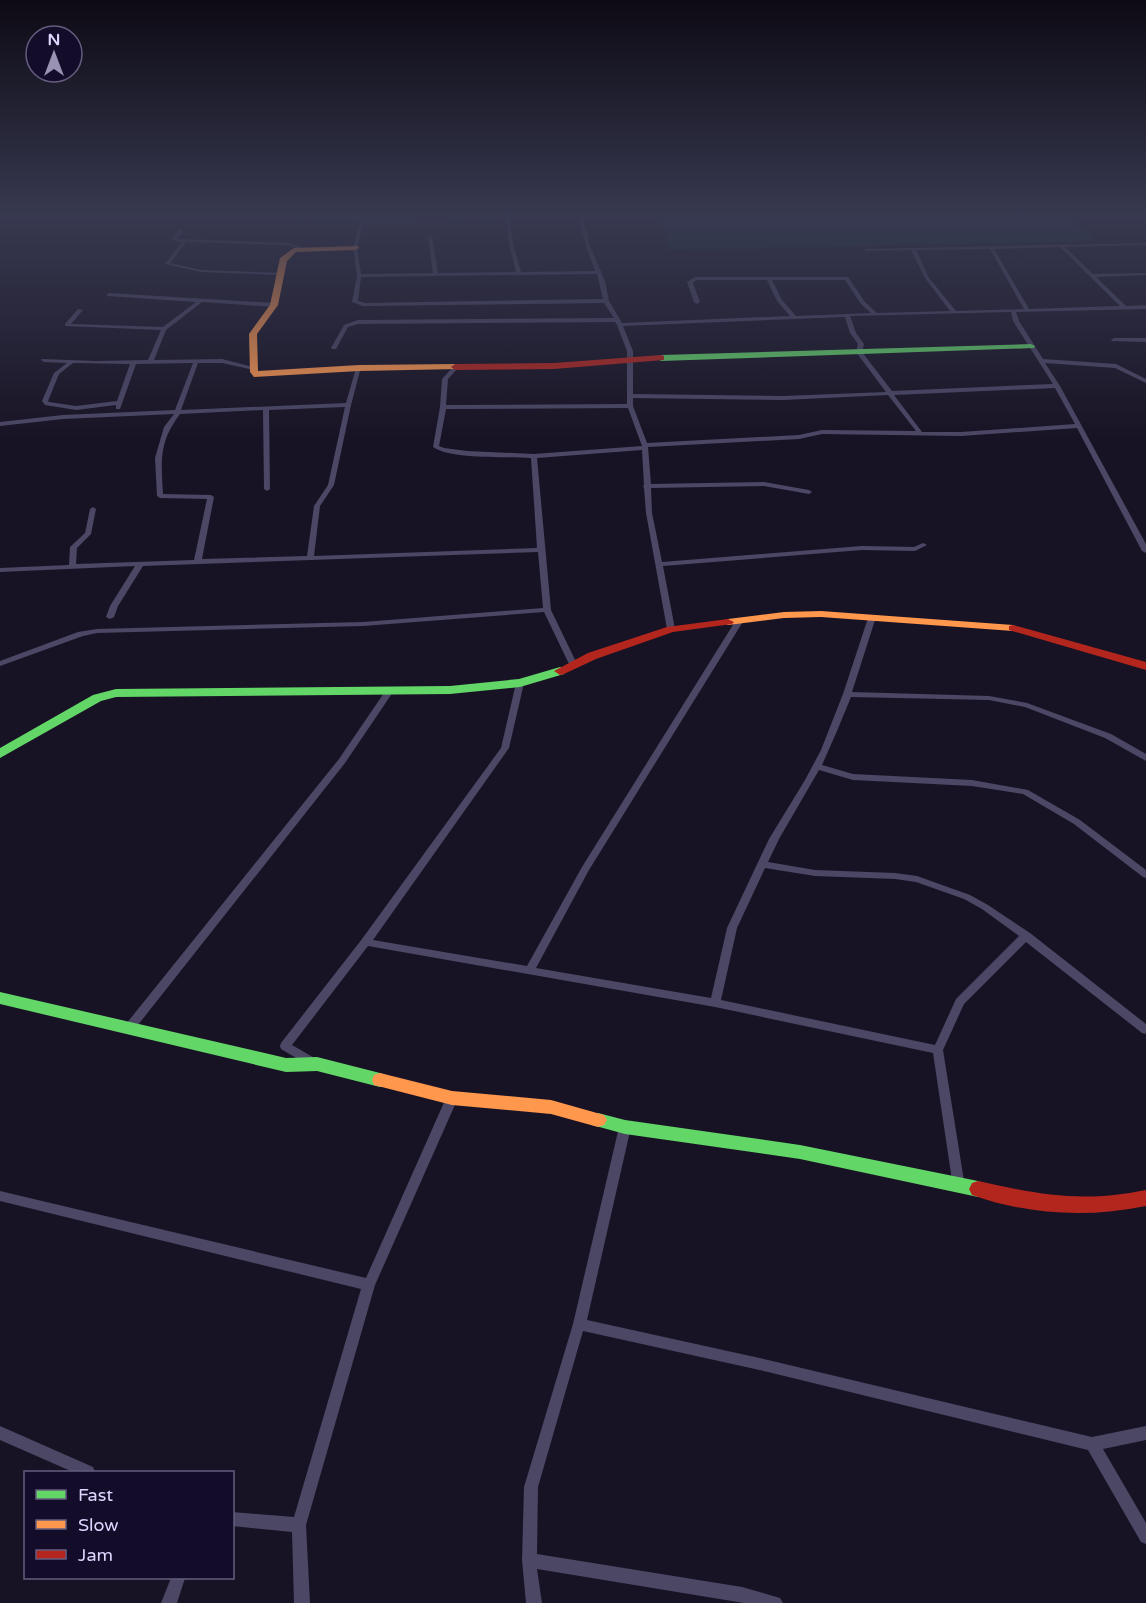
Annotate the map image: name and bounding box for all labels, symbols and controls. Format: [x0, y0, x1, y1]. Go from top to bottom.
north arrow [24, 24, 84, 84]
text: N [48, 30, 60, 50]
legend [24, 1471, 234, 1579]
text: Fast [78, 1484, 113, 1506]
text: Slow [78, 1514, 119, 1536]
text: Jam [78, 1544, 113, 1566]

